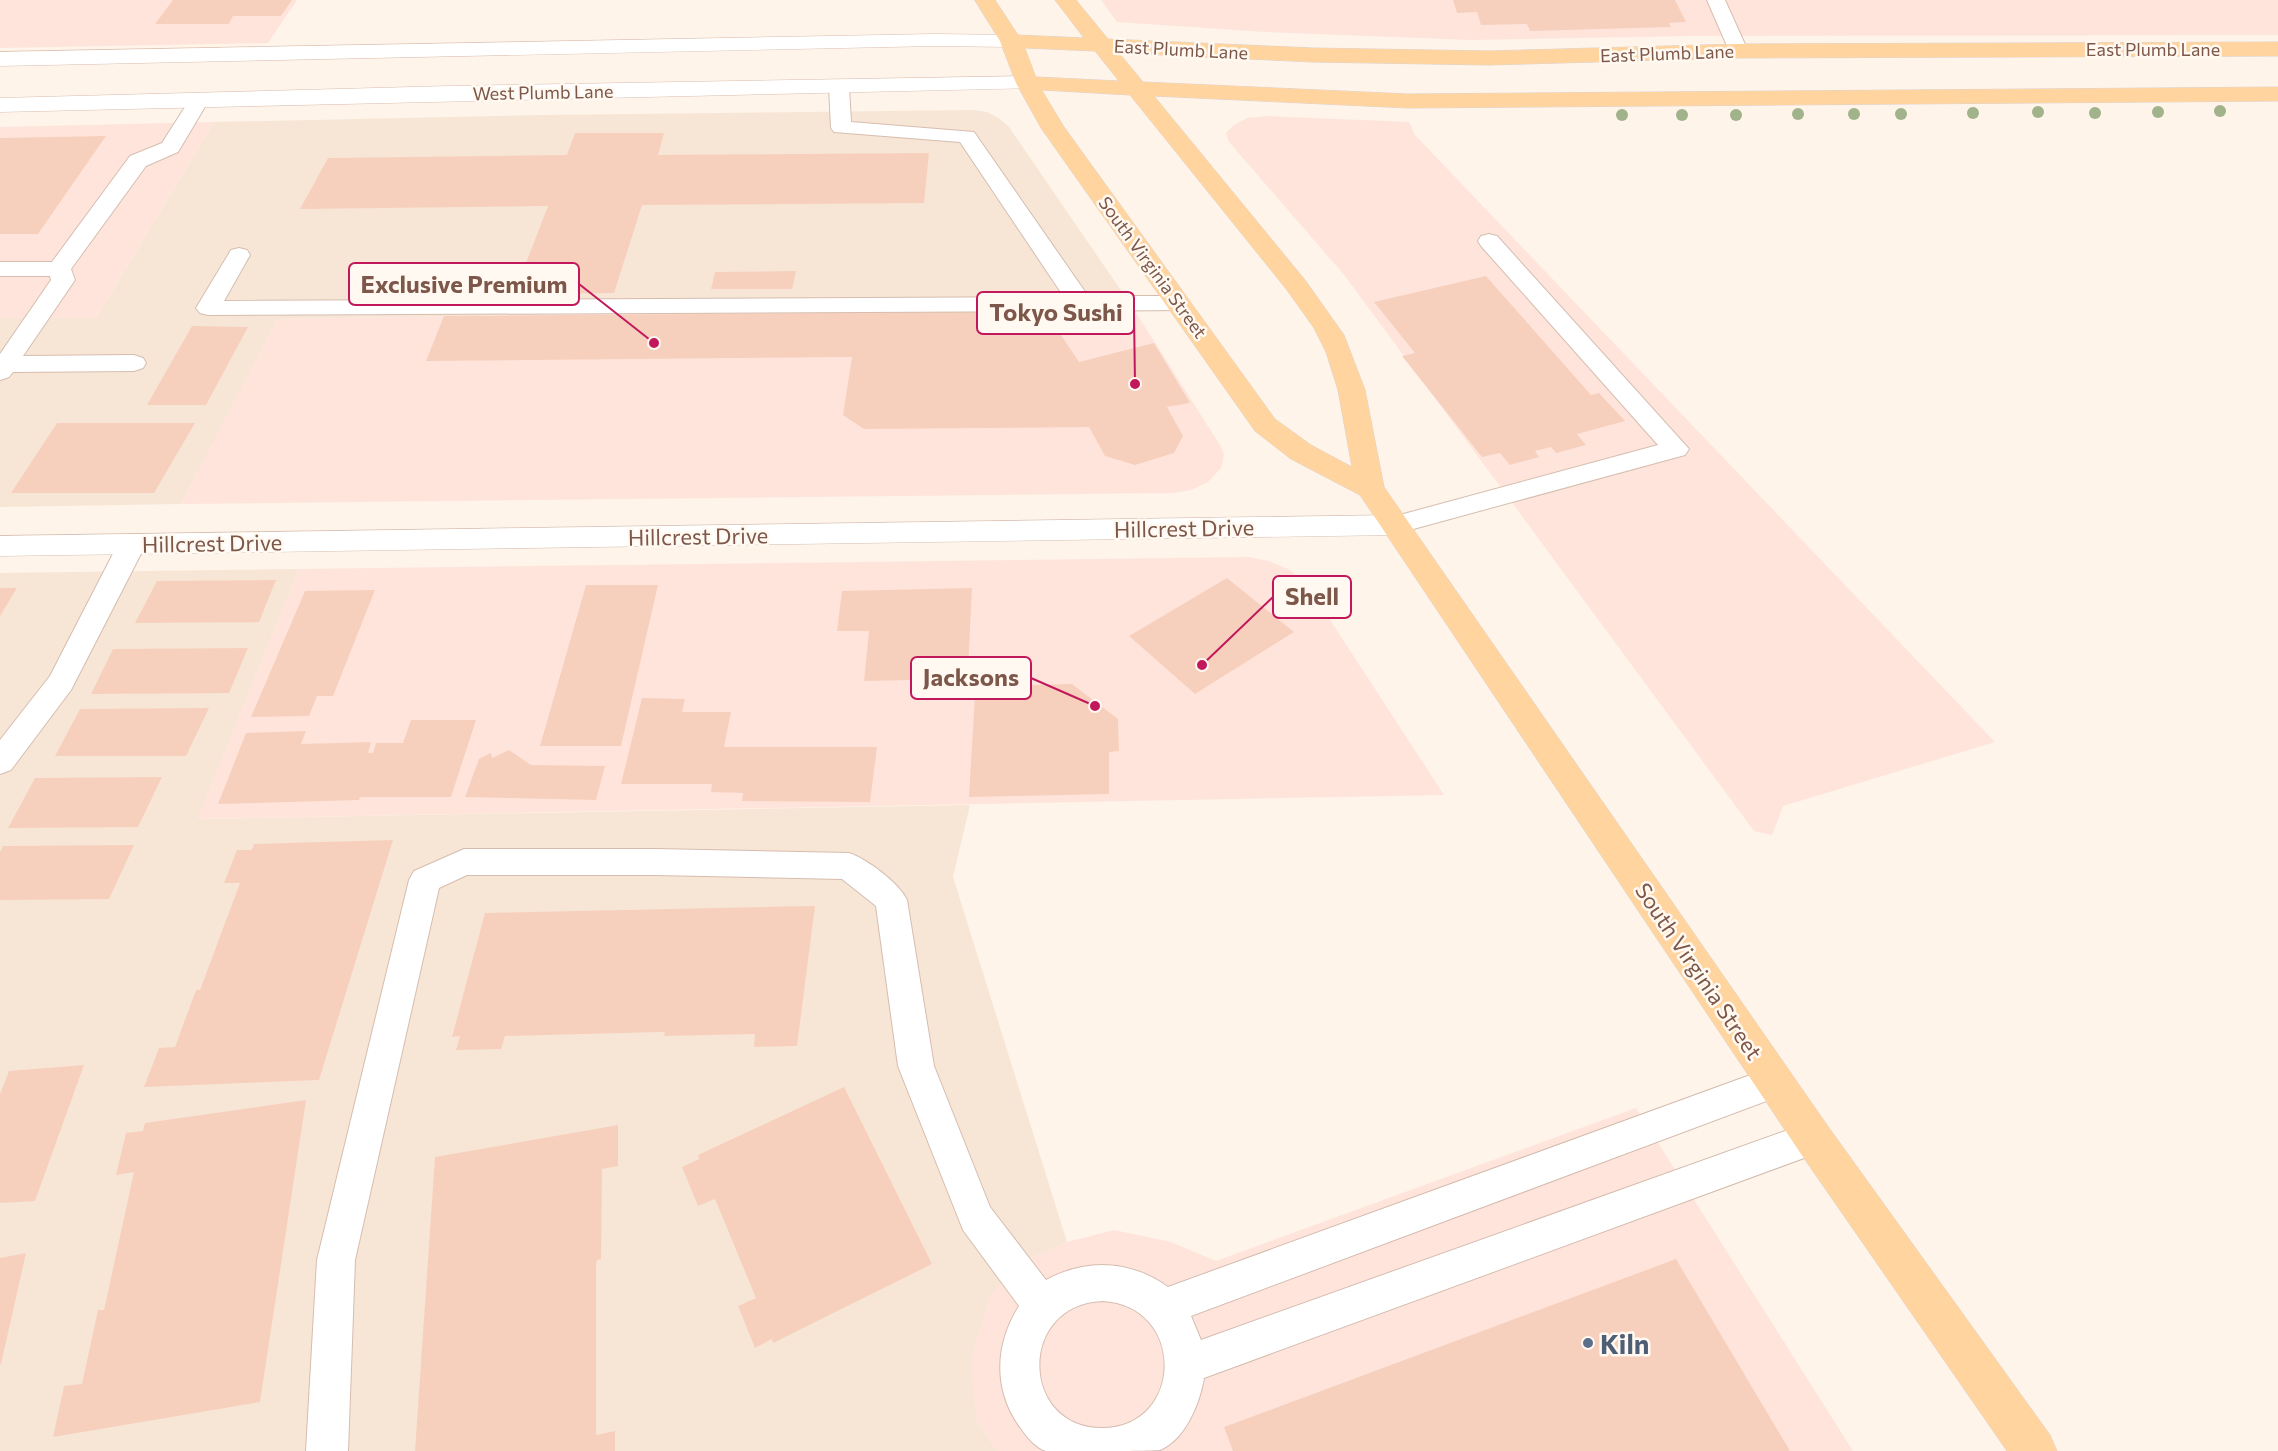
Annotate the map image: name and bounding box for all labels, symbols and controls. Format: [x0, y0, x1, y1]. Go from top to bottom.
street label: East Plumb Lane [1113, 34, 1249, 64]
street label: East Plumb Lane [2086, 38, 2220, 60]
street label: East Plumb Lane [1599, 40, 1735, 66]
street label: West Plumb Lane [472, 80, 614, 104]
street label: South Virginia Street [1094, 192, 1212, 342]
callout: Exclusive Premium [349, 263, 579, 305]
text: Exclusive Premium [361, 269, 567, 298]
callout: Tokyo Sushi [977, 292, 1134, 334]
text: Tokyo Sushi [989, 297, 1123, 326]
street label: Hillcrest Drive [1114, 513, 1254, 543]
street label: Hillcrest Drive [628, 521, 768, 551]
street label: Hillcrest Drive [142, 528, 282, 558]
callout: Shell [1273, 576, 1351, 618]
text: Shell [1285, 581, 1339, 610]
callout: Jacksons [911, 657, 1031, 699]
text: Jacksons [923, 662, 1019, 691]
street label: South Virginia Street [1630, 877, 1768, 1065]
place label: Kiln [1600, 1327, 1649, 1360]
marker: Kiln [1581, 1336, 1595, 1350]

